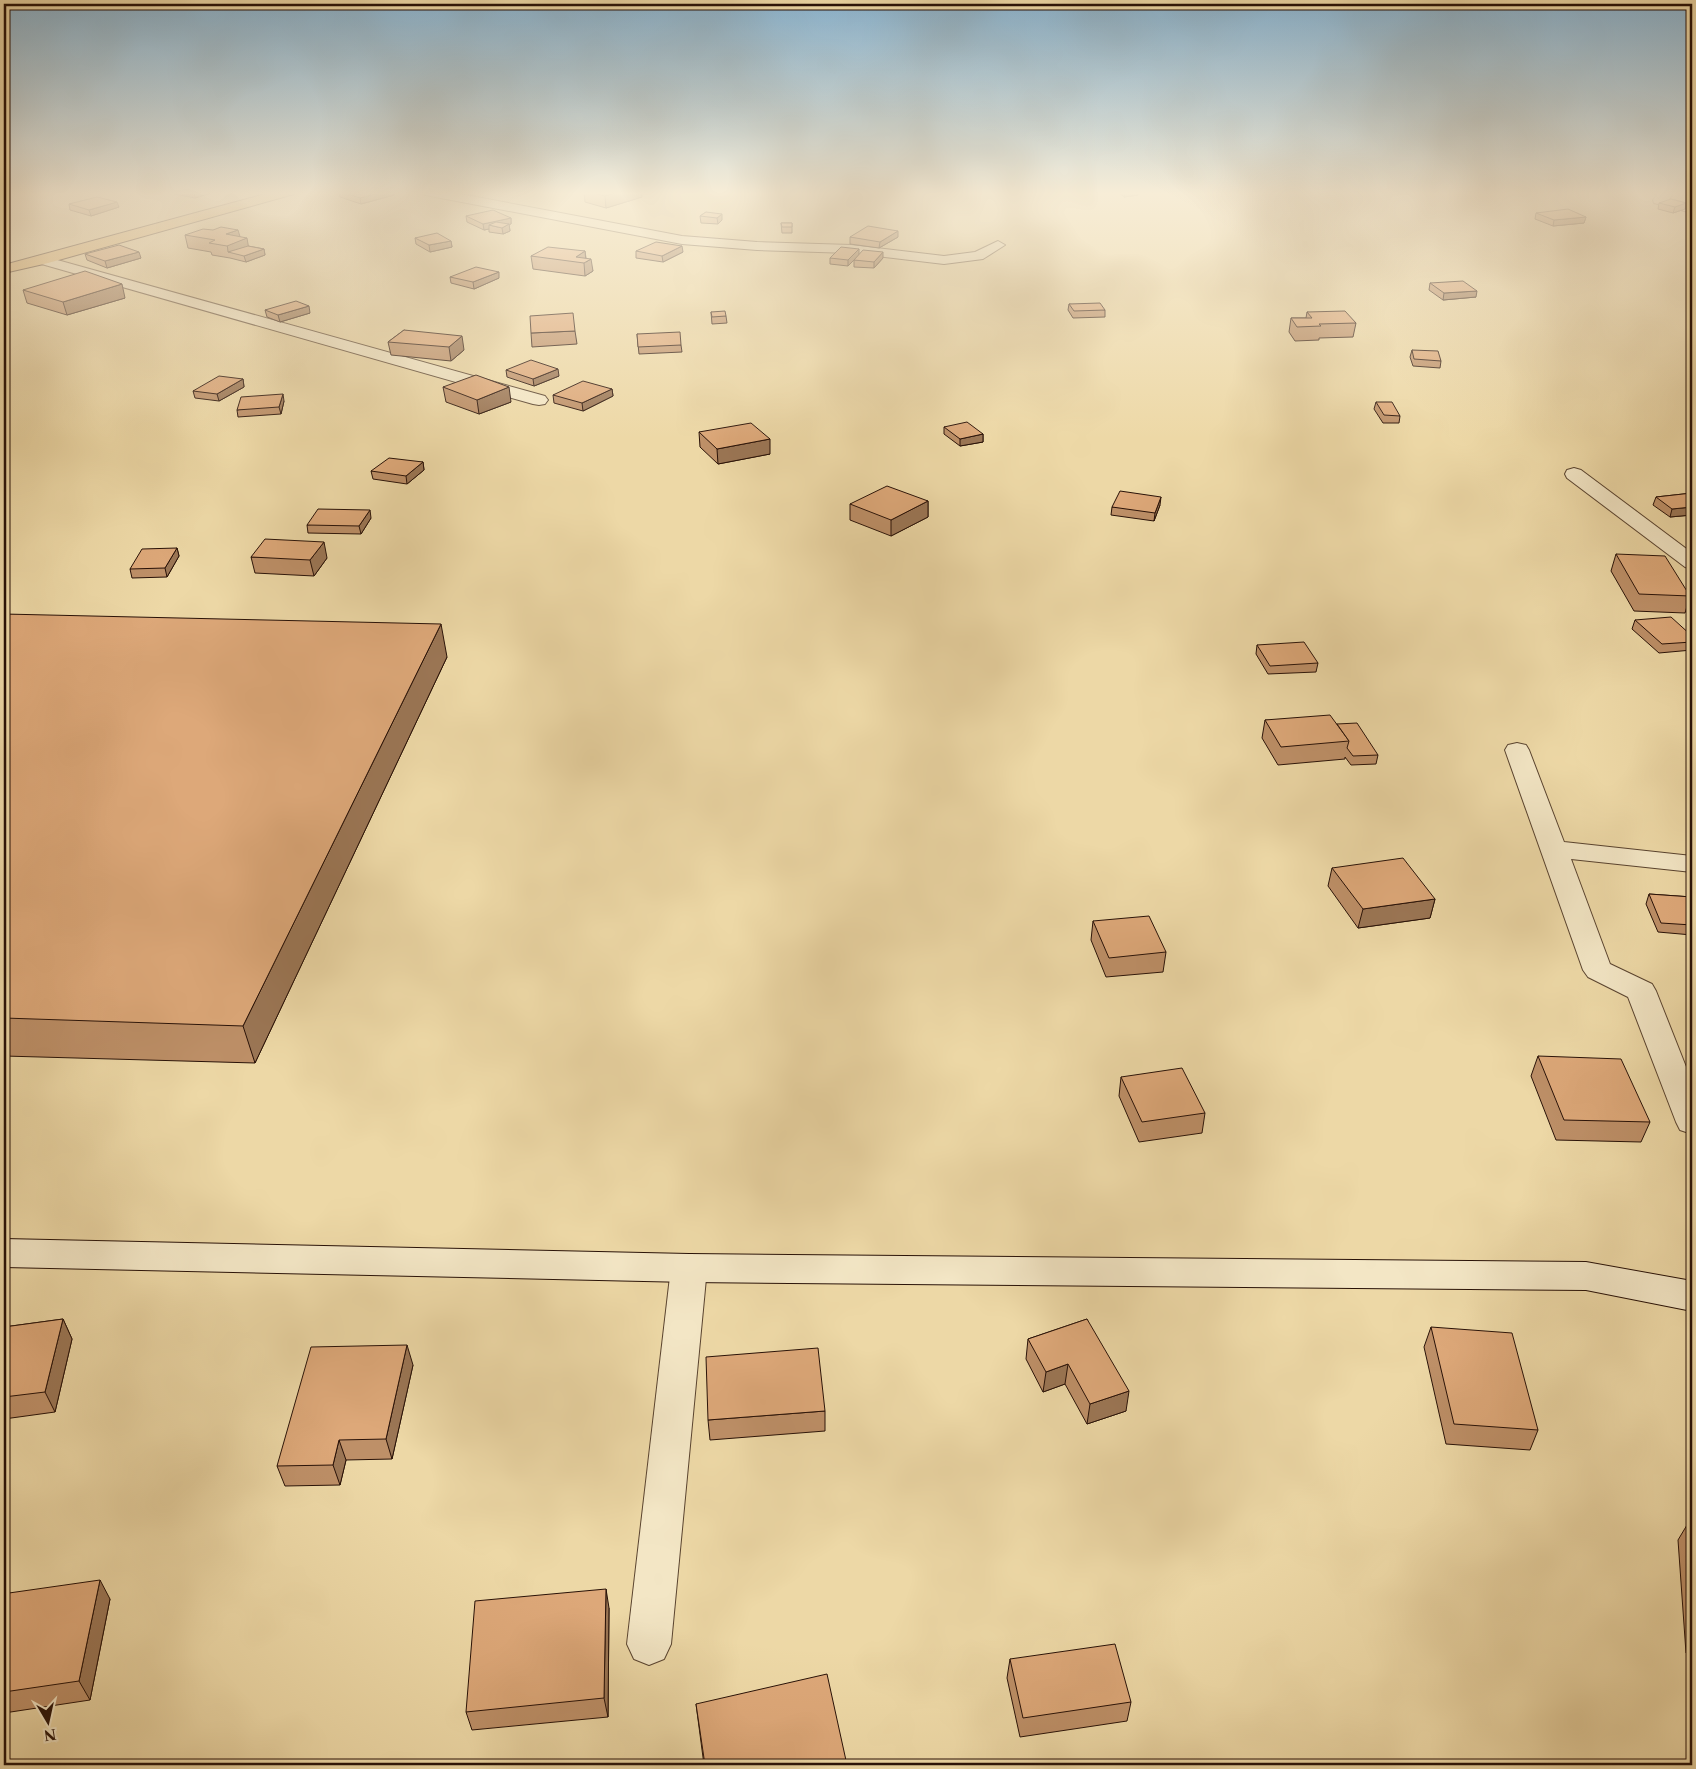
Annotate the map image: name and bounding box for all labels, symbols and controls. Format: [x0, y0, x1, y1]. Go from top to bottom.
north arrow [22, 1696, 72, 1746]
text: N [43, 1725, 57, 1745]

